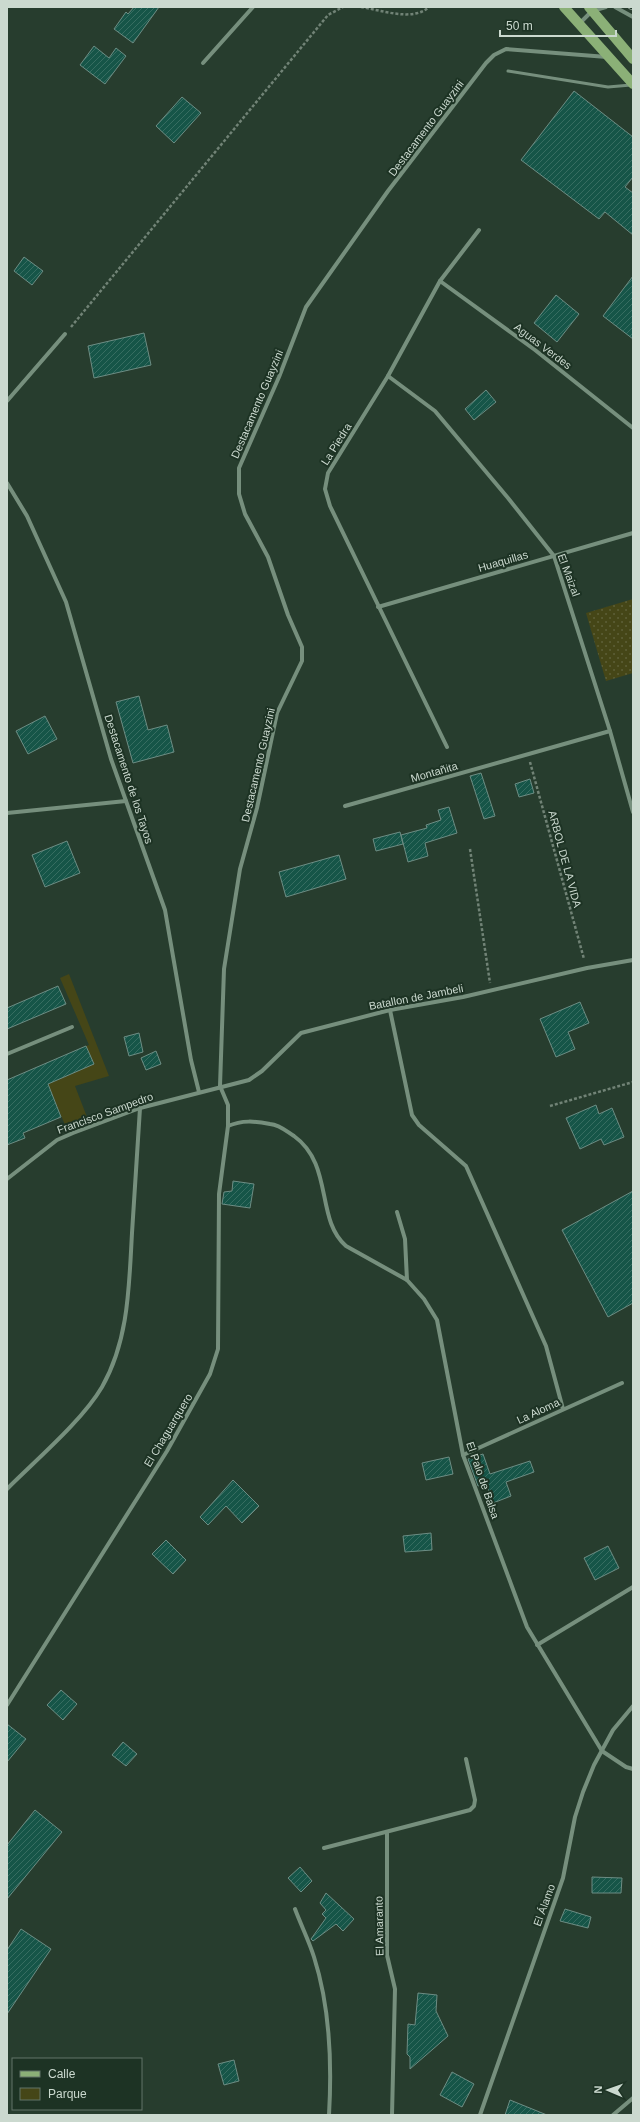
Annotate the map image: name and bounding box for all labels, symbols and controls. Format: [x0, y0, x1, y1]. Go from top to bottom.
scale bar [500, 12, 616, 38]
text: 50 m [506, 19, 533, 33]
street label: Destacamento Guayzini [386, 78, 466, 178]
street label: Aguas Verdes [512, 321, 574, 372]
street label: Destacamento Guayzini [229, 348, 285, 460]
street label: La Piedra [318, 420, 354, 467]
street label: Huaquillas [477, 548, 530, 574]
street label: El Maizal [556, 552, 582, 598]
street label: Destacamento Guayzini [239, 707, 277, 823]
street label: Destacamento de los Tayos [102, 713, 156, 845]
street label: Montañita [409, 759, 460, 784]
street label: ARBOL DE LA VIDA [546, 809, 584, 909]
street label: Batallon de Jambeli [368, 982, 464, 1012]
street label: Francisco Sampedro [55, 1090, 155, 1136]
street label: El Chaguarquero [141, 1391, 195, 1469]
street label: La Aloma [515, 1396, 562, 1426]
street label: El Palo de Balsa [464, 1440, 502, 1521]
street label: El Álamo [531, 1882, 557, 1928]
street label: El Amaranto [372, 1896, 386, 1956]
legend [12, 2058, 142, 2110]
text: Calle [48, 2067, 76, 2081]
north arrow [588, 2070, 628, 2110]
text: N [592, 2085, 604, 2094]
text: Parque [48, 2087, 87, 2101]

